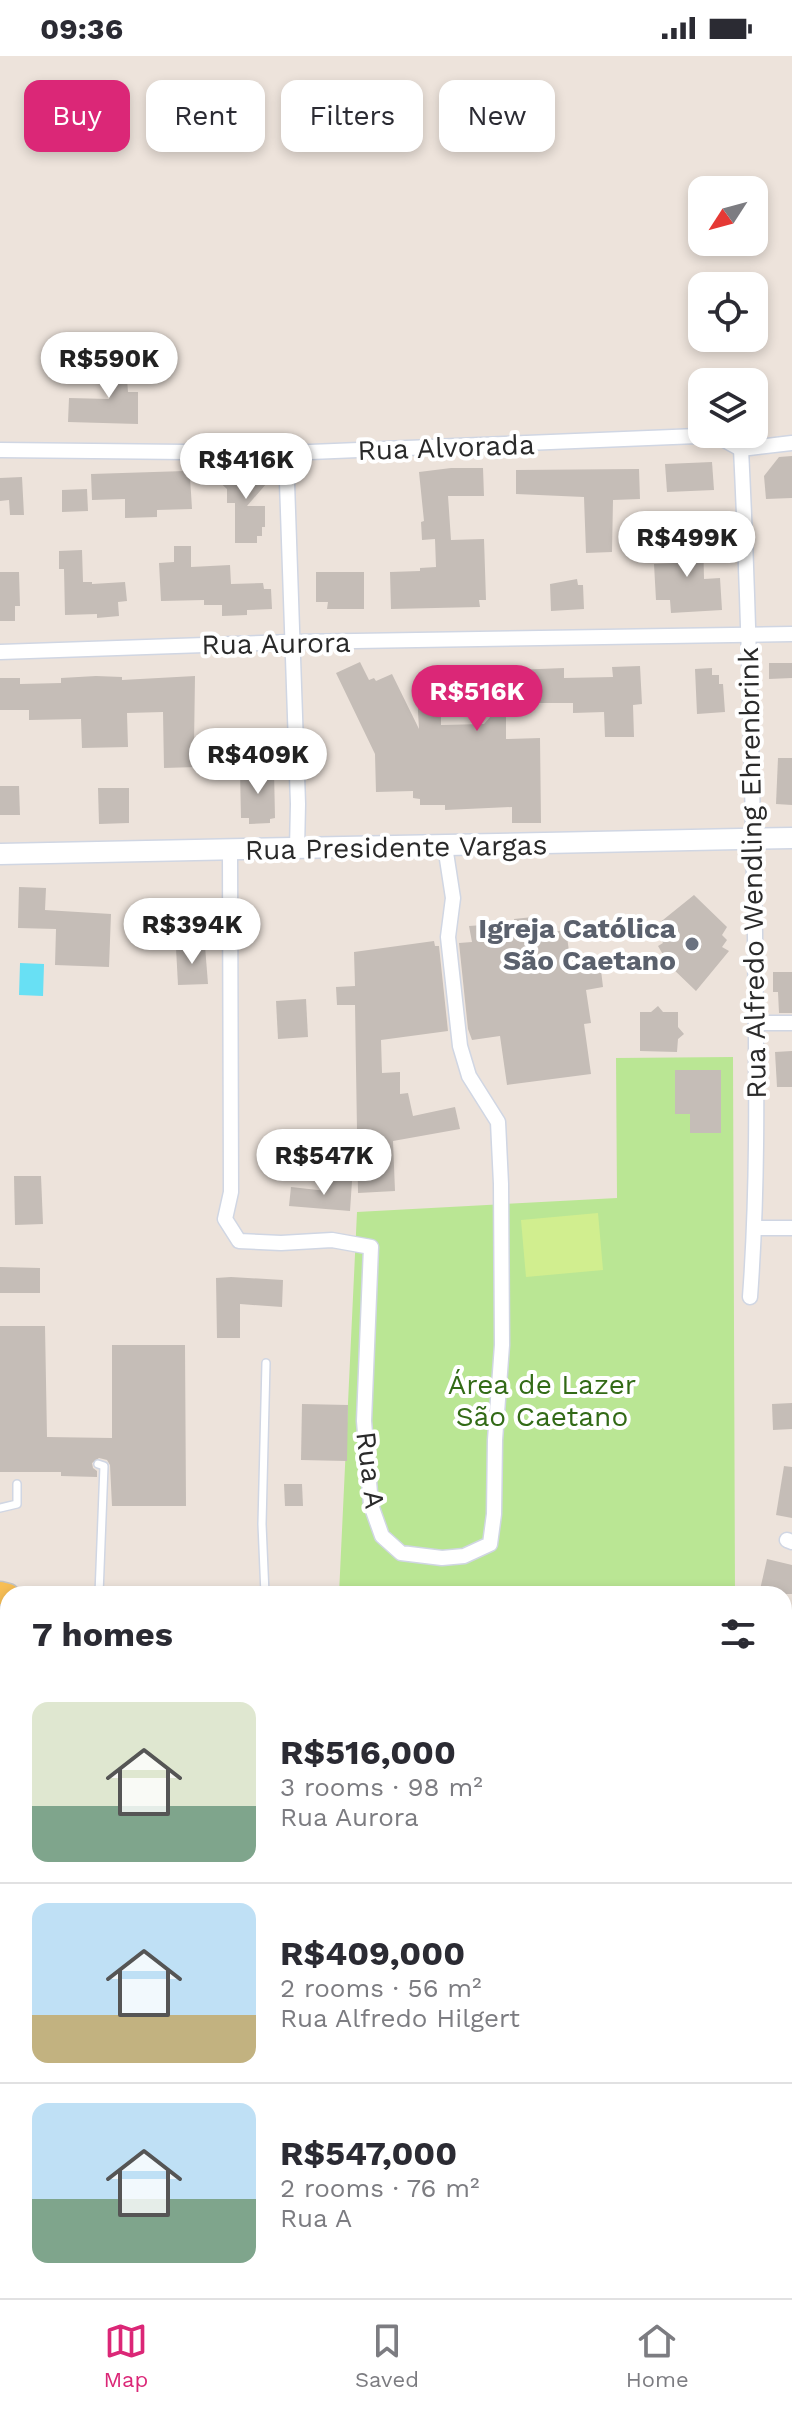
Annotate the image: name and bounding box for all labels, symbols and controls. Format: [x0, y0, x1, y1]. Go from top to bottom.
text: 09:36 [40, 11, 123, 46]
chip: Buy [24, 80, 130, 152]
chip: Rent [146, 80, 265, 152]
chip: Filters [281, 80, 423, 152]
chip: New [439, 80, 555, 152]
north arrow [688, 176, 768, 256]
map controls [688, 176, 768, 448]
button: locate [688, 272, 768, 352]
pin: R$590K [44, 332, 174, 400]
text: R$590K [59, 343, 159, 373]
button: layers [688, 368, 768, 448]
street label: Rua Alvorada [357, 428, 535, 467]
pin: R$416K [181, 433, 311, 501]
text: R$416K [198, 444, 294, 474]
pin: R$499K [622, 511, 752, 579]
text: R$499K [636, 522, 738, 552]
street label: Rua Aurora [201, 626, 351, 661]
street label: Rua Alfredo Wendling Ehrenbrink [732, 647, 773, 1099]
pin: R$516K [412, 665, 542, 733]
text: R$516K [430, 676, 524, 706]
pin: R$409K [193, 728, 323, 796]
text: R$409K [207, 739, 309, 769]
street label: Rua Presidente Vargas [244, 828, 548, 867]
pin: R$394K [127, 898, 257, 966]
text: R$394K [142, 909, 242, 939]
place label: Igreja Católica São Caetano [478, 912, 677, 977]
marker: Igreja Católica São Caetano [683, 935, 701, 953]
pin: R$547K [259, 1129, 389, 1197]
text: R$547K [274, 1140, 374, 1170]
park label: Área de Lazer São Caetano [448, 1368, 636, 1433]
street label: Rua A [349, 1429, 392, 1511]
icon: filters [716, 1612, 760, 1656]
text: 7 homes [32, 1614, 173, 1654]
text: R$516,000 [280, 1732, 456, 1772]
icon: home [96, 1734, 192, 1830]
text: 3 rooms · 98 m² [280, 1772, 483, 1802]
text: Rua Aurora [280, 1802, 419, 1832]
text: R$409,000 [280, 1933, 465, 1973]
icon: home [96, 1935, 192, 2031]
text: 2 rooms · 56 m² [280, 1973, 482, 2003]
text: Rua Alfredo Hilgert [280, 2003, 520, 2033]
text: R$547,000 [280, 2133, 457, 2173]
icon: home [96, 2135, 192, 2231]
text: 2 rooms · 76 m² [280, 2173, 479, 2203]
text: Rua A [280, 2203, 352, 2233]
tab: Map [103, 2319, 148, 2392]
tab: Saved [355, 2319, 419, 2392]
tab: Home [626, 2319, 689, 2392]

